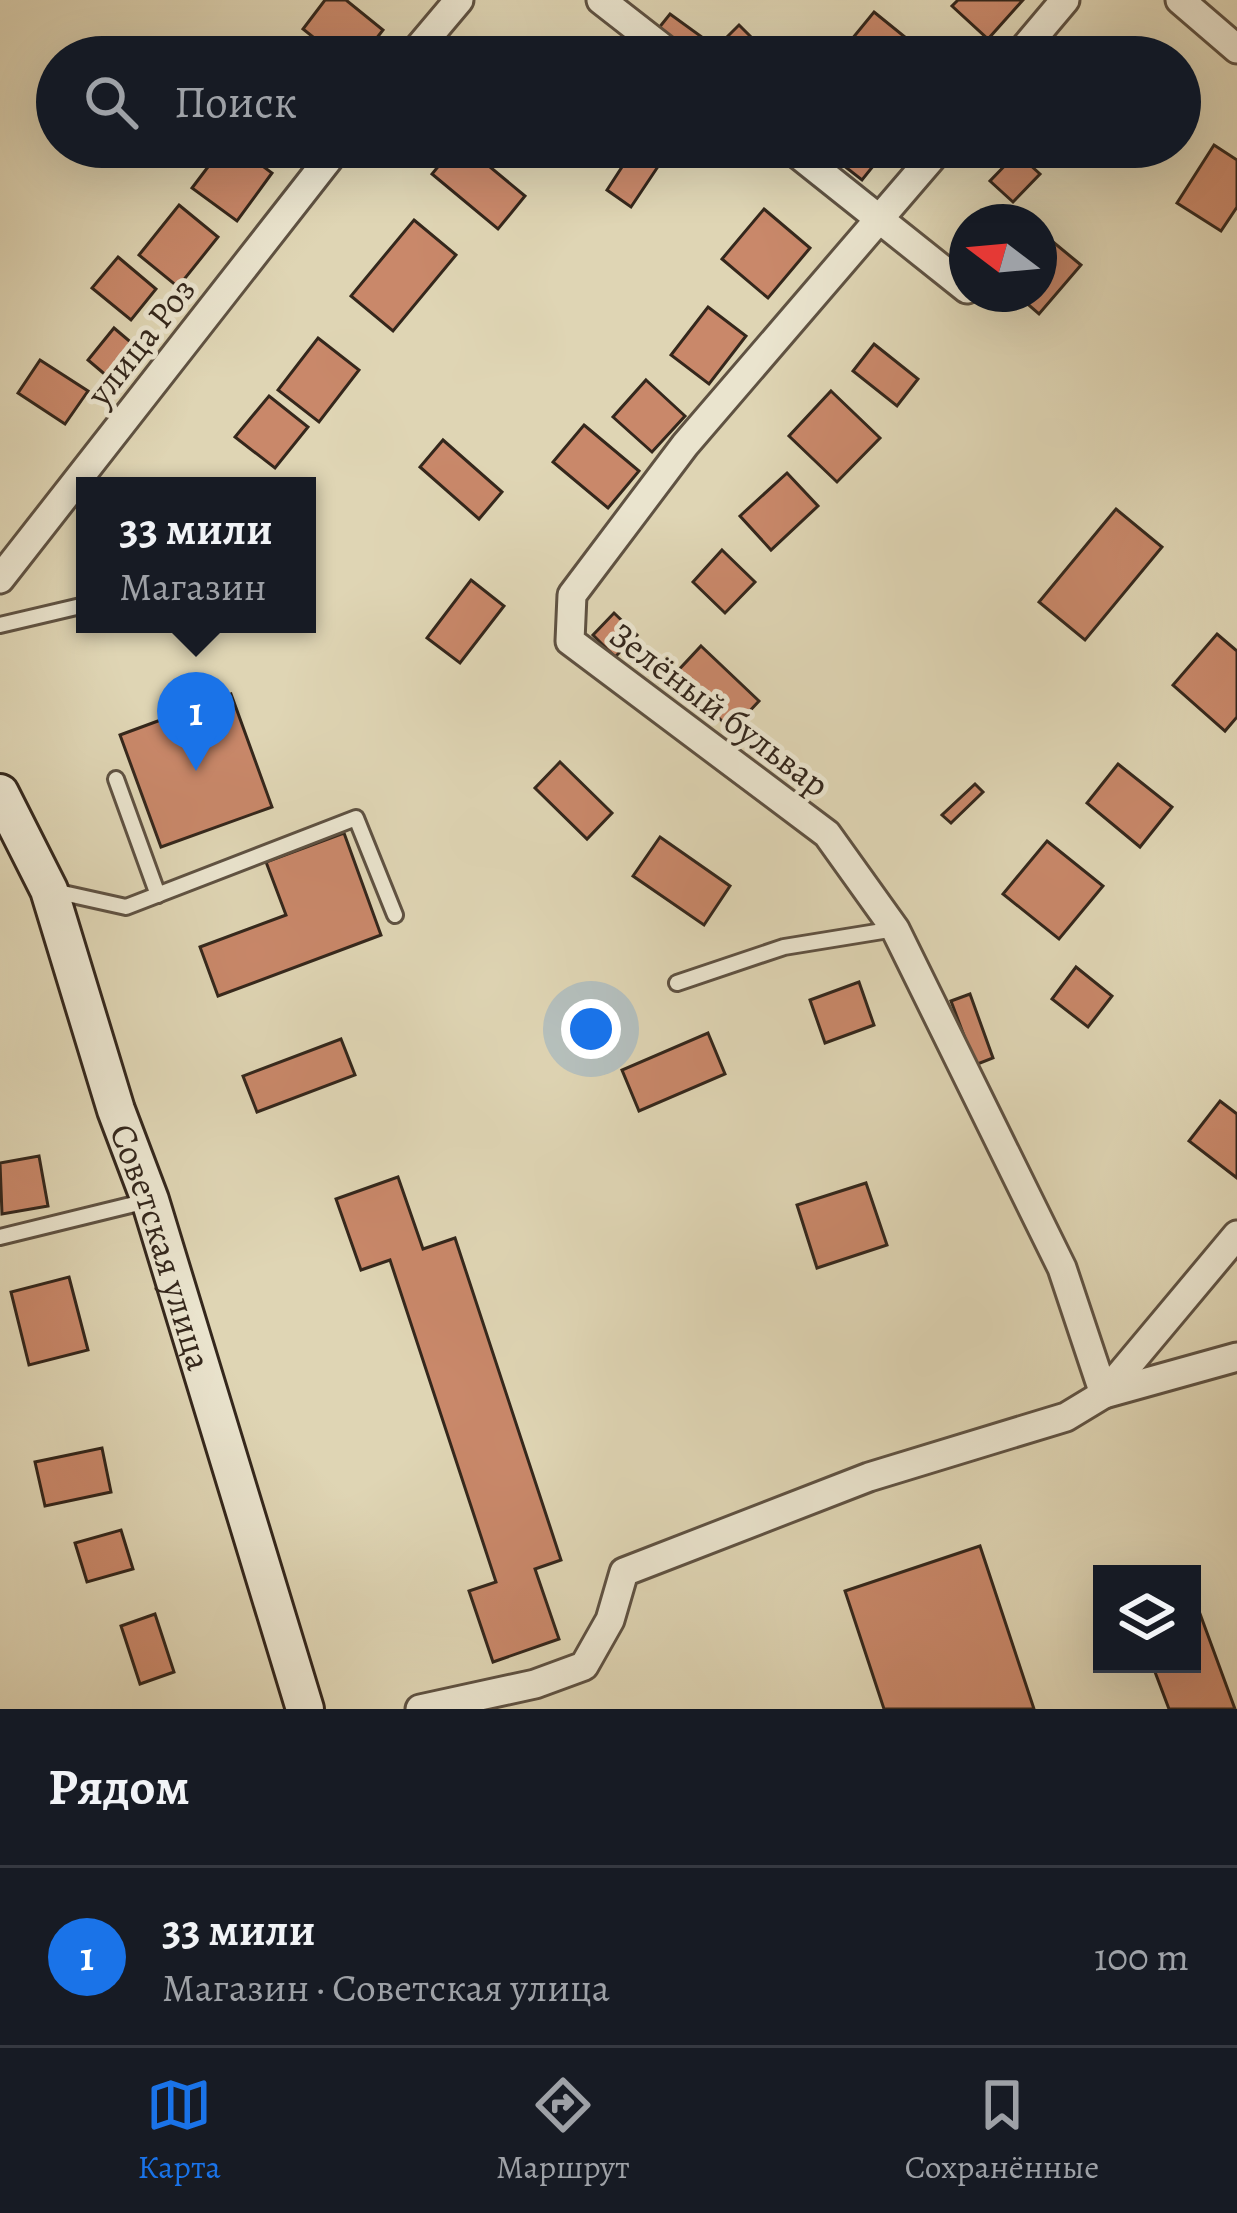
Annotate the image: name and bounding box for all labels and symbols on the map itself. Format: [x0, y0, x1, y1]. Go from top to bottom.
north arrow [949, 204, 1057, 312]
street label: улица Роз [74, 267, 206, 417]
street label: Зелёный бульвар [600, 611, 840, 808]
pin: 1 [157, 672, 235, 771]
your location [561, 999, 621, 1059]
street label: Советская улица [98, 1117, 224, 1376]

